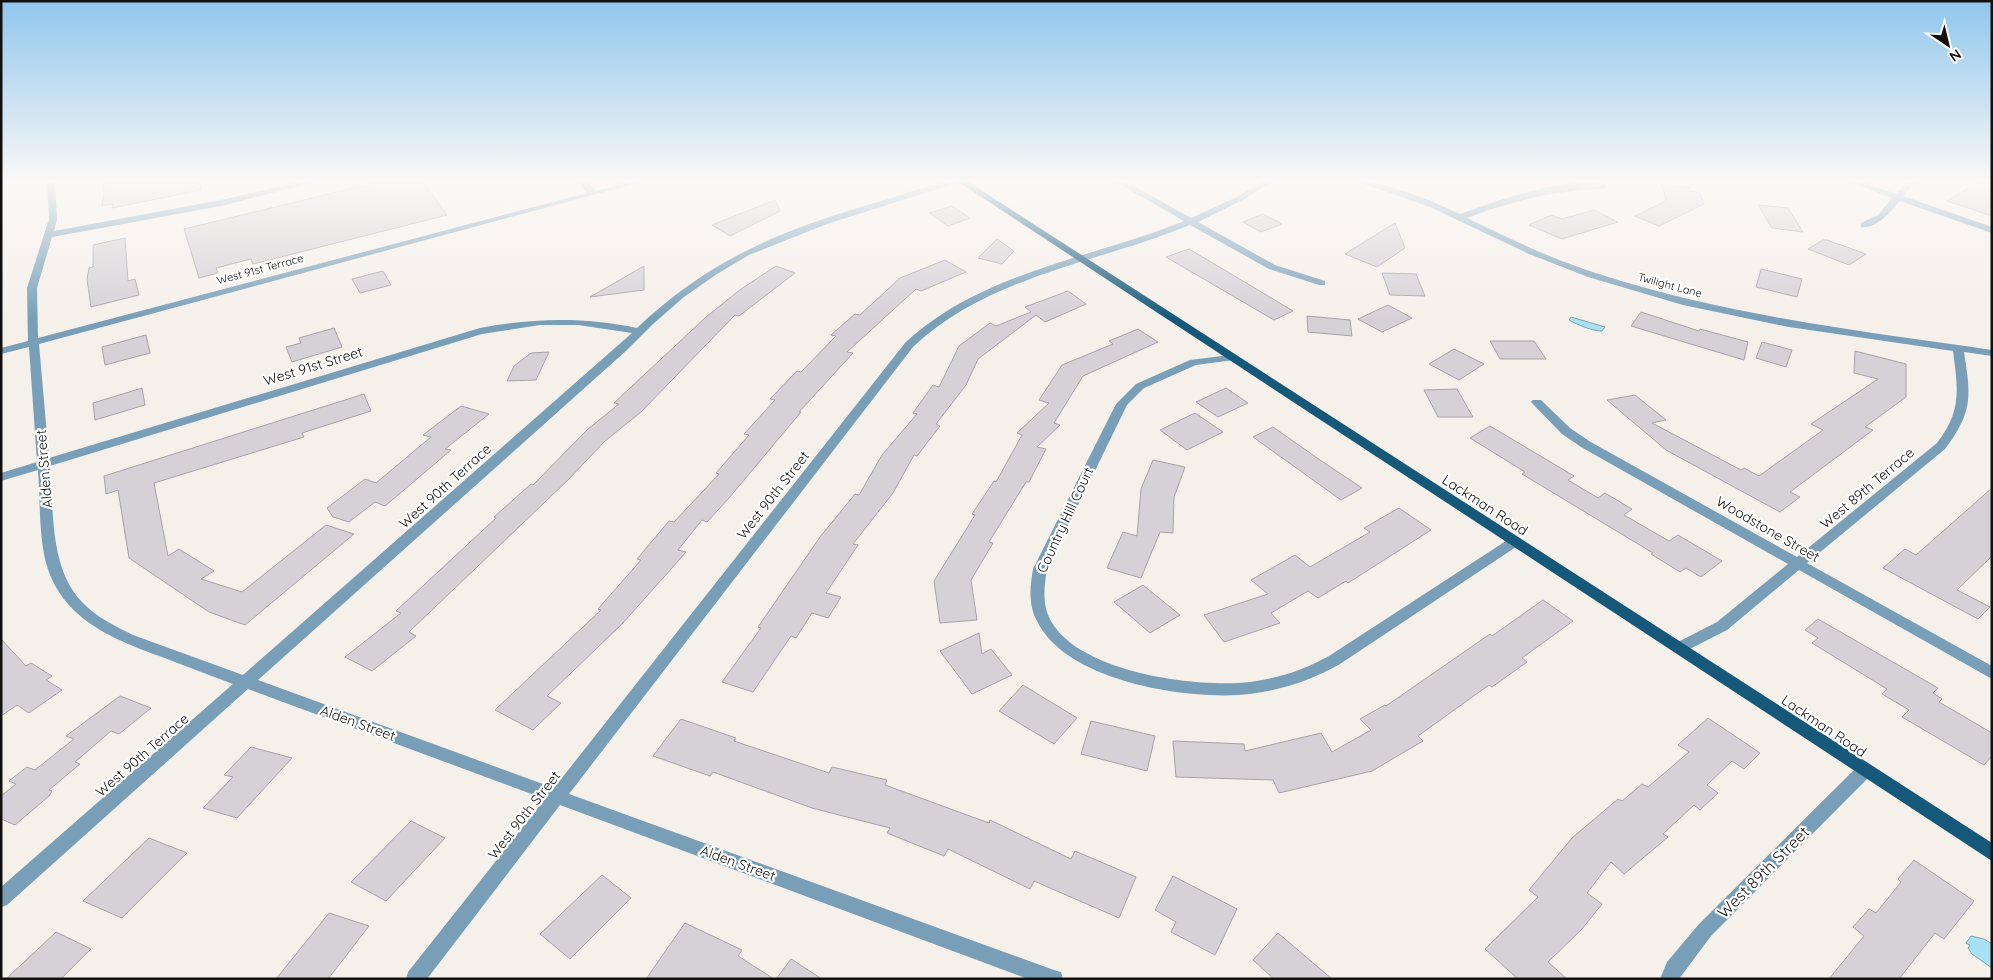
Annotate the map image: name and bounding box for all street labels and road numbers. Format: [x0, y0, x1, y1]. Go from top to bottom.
street label: West 91st Terrace [215, 251, 305, 287]
street label: Twilight Lane [1636, 270, 1704, 300]
street label: West 91st Street [261, 342, 365, 390]
street label: Alden Street [32, 429, 56, 509]
street label: West 90th Terrace [395, 440, 495, 532]
street label: West 89th Terrace [1816, 443, 1918, 533]
street label: West 90th Street [733, 447, 813, 543]
street label: Country Hill Court [1033, 464, 1097, 576]
street label: Lackman Road [1439, 471, 1531, 539]
street label: Woodstone Street [1713, 492, 1823, 566]
street label: Lackman Road [1778, 691, 1870, 761]
street label: Alden Street [318, 701, 398, 745]
street label: West 90th Terrace [92, 709, 192, 800]
street label: West 90th Street [484, 767, 564, 863]
street label: West 89th Street [1713, 822, 1813, 922]
street label: Alden Street [698, 841, 778, 885]

